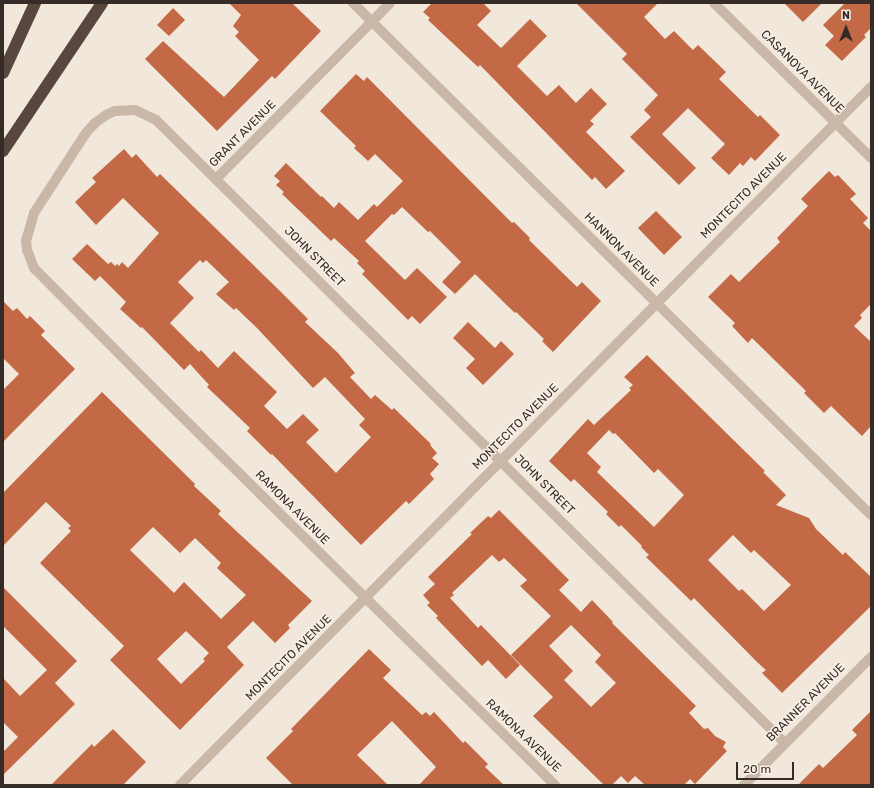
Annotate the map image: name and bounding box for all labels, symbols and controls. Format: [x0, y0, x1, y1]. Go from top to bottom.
north arrow [826, 8, 866, 48]
text: N [842, 9, 850, 22]
street label: CASANOVA AVENUE [757, 27, 847, 117]
street label: GRANT AVENUE [206, 97, 280, 171]
street label: MONTECITO AVENUE [698, 150, 790, 242]
street label: HANNON AVENUE [581, 210, 661, 290]
street label: JOHN STREET [281, 224, 347, 290]
street label: MONTECITO AVENUE [470, 381, 562, 473]
street label: JOHN STREET [511, 452, 577, 518]
street label: RAMONA AVENUE [252, 468, 332, 548]
street label: MONTECITO AVENUE [243, 612, 335, 704]
street label: BRANNER AVENUE [764, 661, 848, 745]
street label: RAMONA AVENUE [482, 696, 564, 776]
scale bar [738, 754, 796, 780]
text: 20 m [743, 762, 771, 776]

